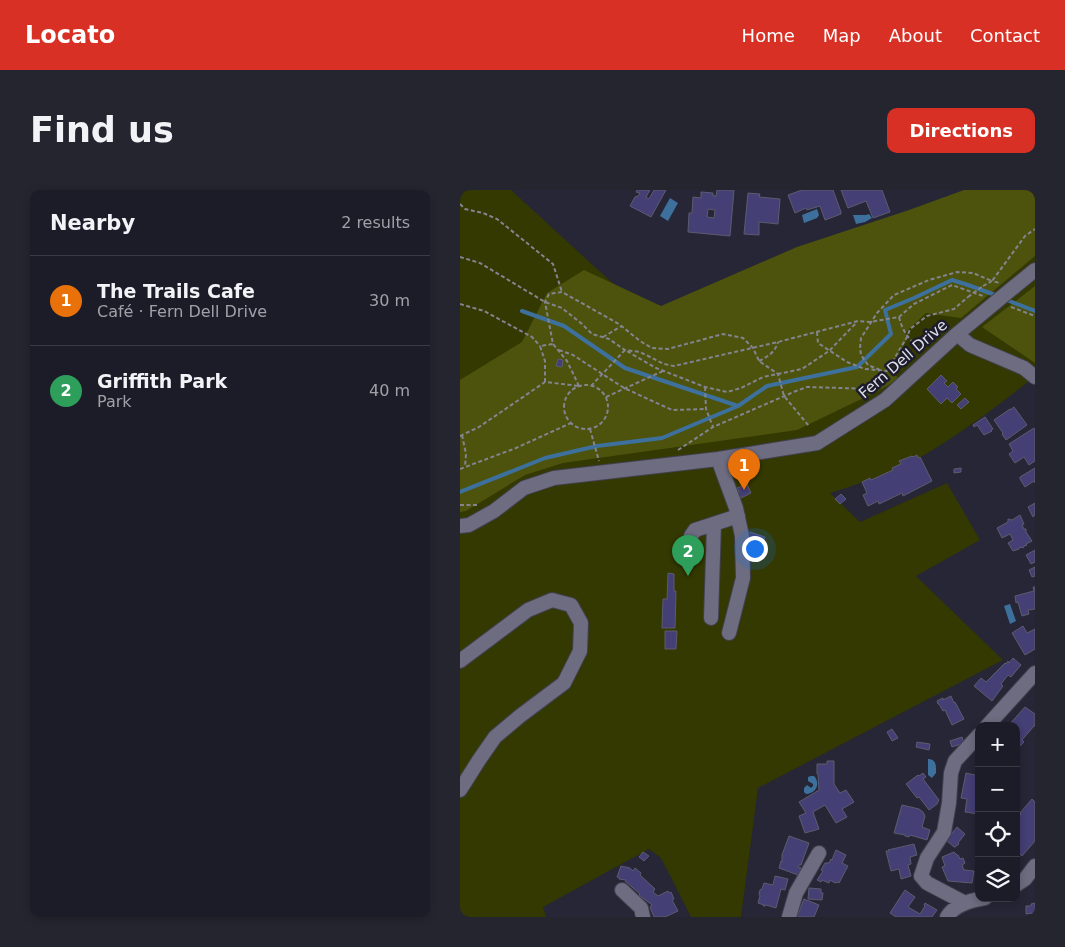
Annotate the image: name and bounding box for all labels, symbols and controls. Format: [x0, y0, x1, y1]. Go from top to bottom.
text: Locato [25, 21, 115, 49]
text: Home [742, 25, 795, 46]
text: Map [823, 25, 861, 46]
text: About [889, 25, 942, 46]
text: Contact [970, 25, 1040, 46]
button: Directions [887, 108, 1035, 153]
text: Find us [30, 110, 174, 150]
text: Nearby [50, 211, 135, 235]
text: 2 results [341, 213, 410, 232]
text: The Trails Cafe [97, 280, 255, 302]
text: 1 [60, 291, 72, 310]
text: 30 m [369, 291, 410, 310]
text: Café · Fern Dell Drive [97, 302, 267, 321]
street label: Fern Dell Drive [855, 316, 951, 402]
text: Griffith Park [97, 370, 227, 392]
text: 2 [60, 381, 72, 400]
text: 40 m [369, 381, 410, 400]
text: Park [97, 392, 132, 411]
pin: 1 [728, 449, 760, 490]
pin: 2 [672, 535, 704, 576]
your location [742, 536, 768, 562]
map controls [975, 722, 1020, 902]
button: + [975, 722, 1020, 767]
button: − [975, 767, 1020, 812]
button: locate [975, 812, 1020, 857]
button: layers [975, 857, 1020, 902]

